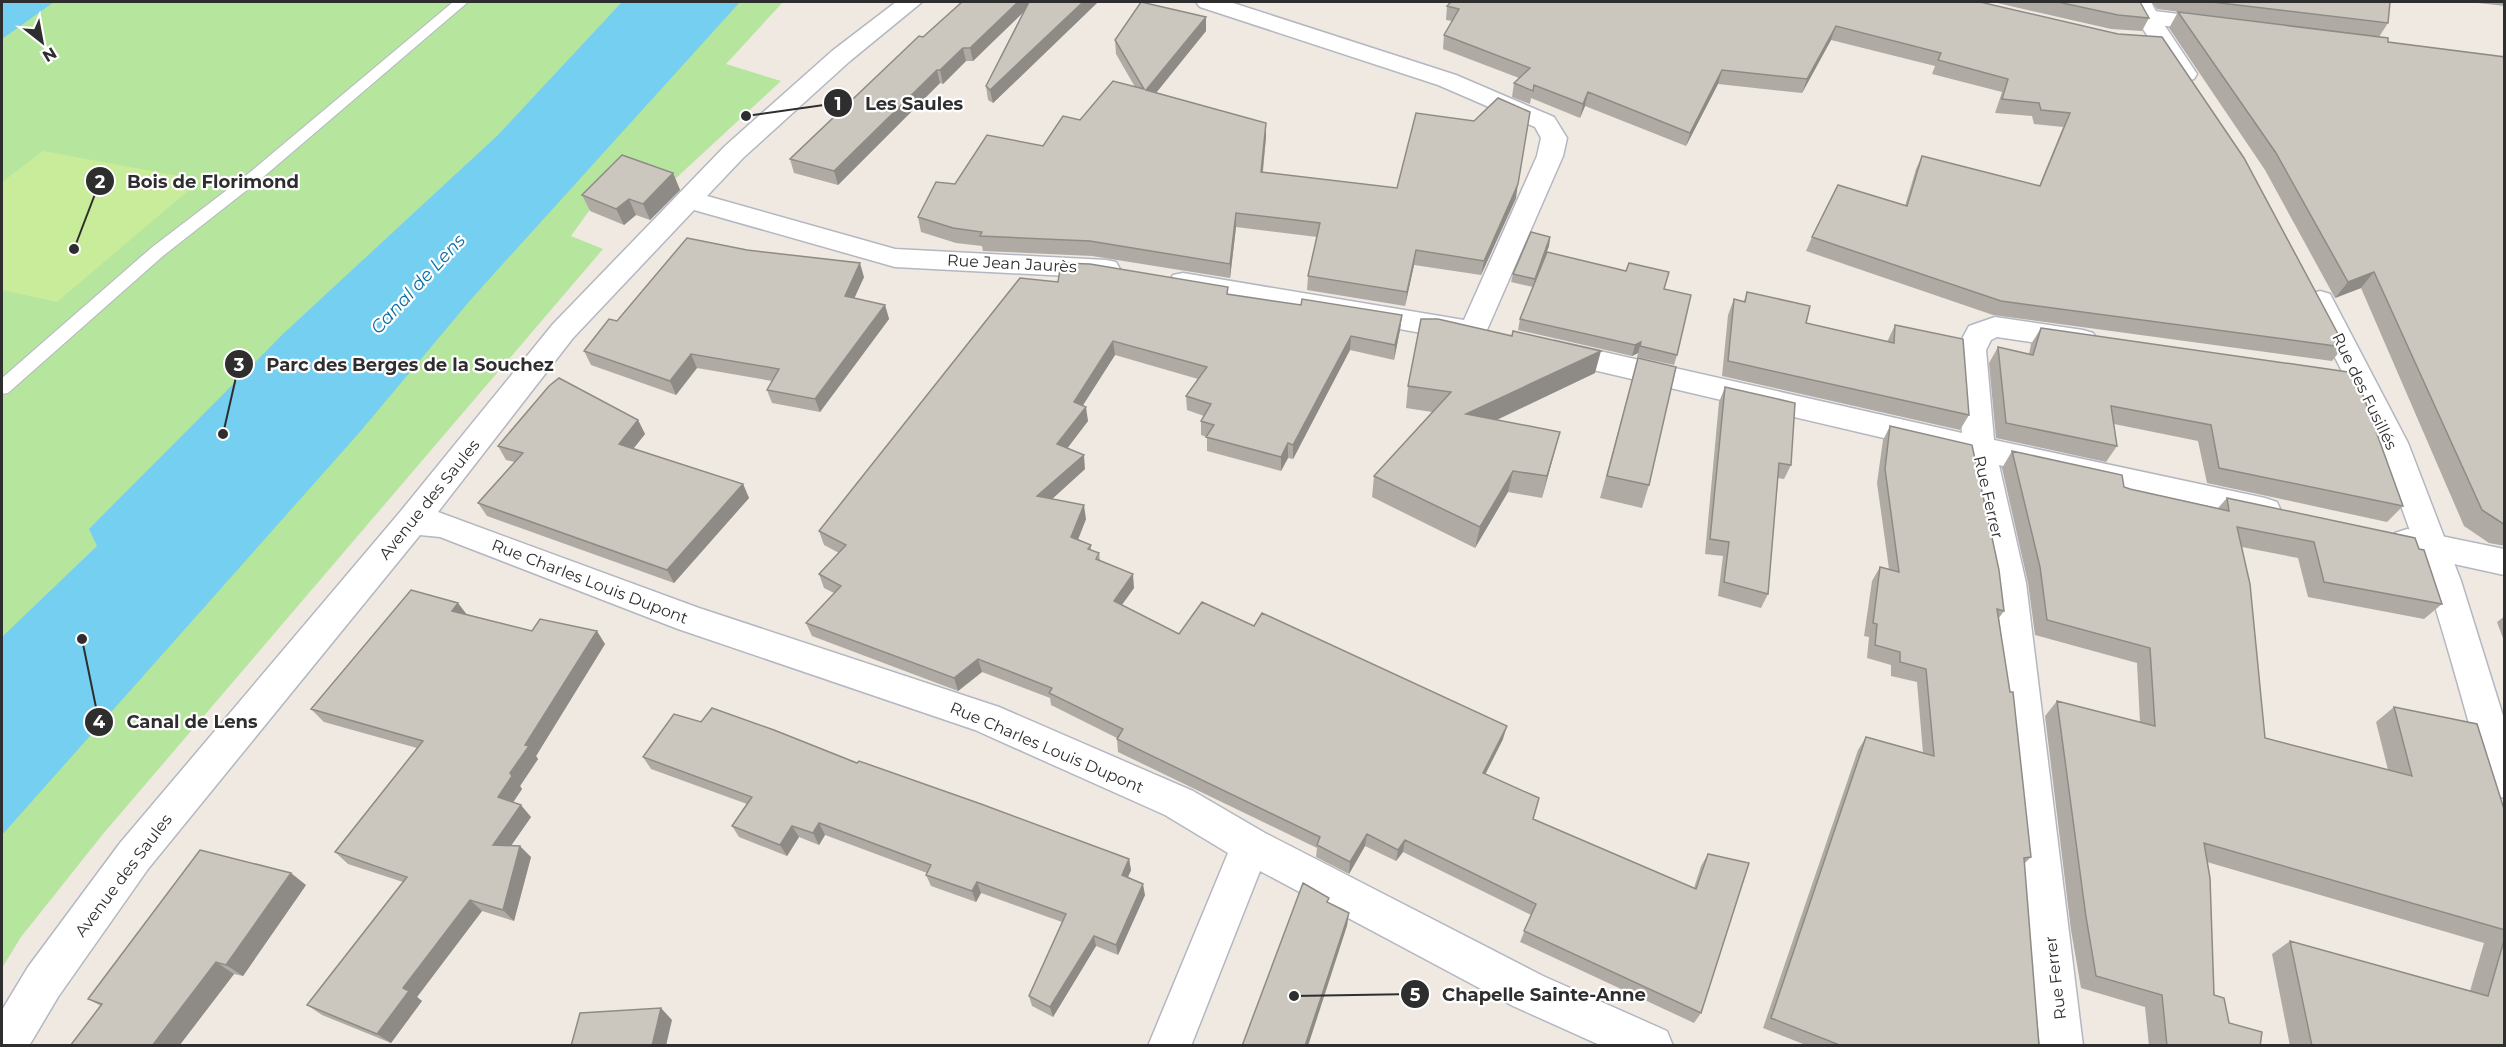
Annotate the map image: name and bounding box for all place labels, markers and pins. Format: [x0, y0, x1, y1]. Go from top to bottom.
callout: Les Saules [823, 85, 975, 121]
callout: Bois de Florimond [85, 163, 311, 199]
callout: Parc des Berges de la Souchez [224, 346, 566, 382]
callout: Canal de Lens [84, 704, 269, 740]
callout: Chapelle Sainte-Anne [1400, 976, 1658, 1012]

